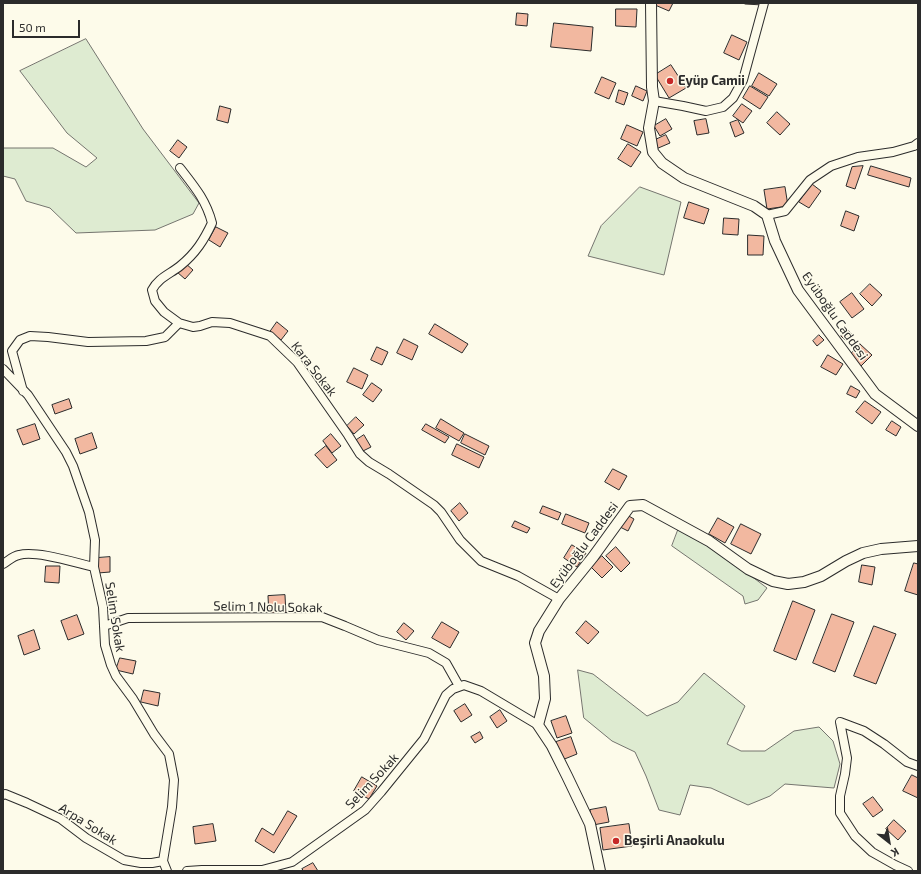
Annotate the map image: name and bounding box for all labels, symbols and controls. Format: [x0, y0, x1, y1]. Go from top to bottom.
scale bar [14, 12, 82, 38]
text: 50 m [19, 20, 46, 34]
place label: Eyüp Camii [678, 73, 745, 89]
marker: Eyüp Camii [665, 76, 675, 86]
street label: Eyüboğlu Caddesi [799, 269, 871, 363]
street label: Kara Sokak [288, 339, 340, 399]
street label: Eyüboğlu Caddesi [546, 499, 622, 591]
street label: Selim Sokak [102, 581, 128, 653]
street label: Selim 1 Nolu Sokak [213, 598, 323, 616]
street label: Selim Sokak [342, 750, 402, 812]
street label: Arpa Sokak [56, 800, 120, 848]
north arrow [869, 822, 909, 862]
place label: Beşirli Anaokulu [624, 833, 725, 849]
marker: Beşirli Anaokulu [611, 836, 621, 846]
text: K [889, 845, 902, 860]

